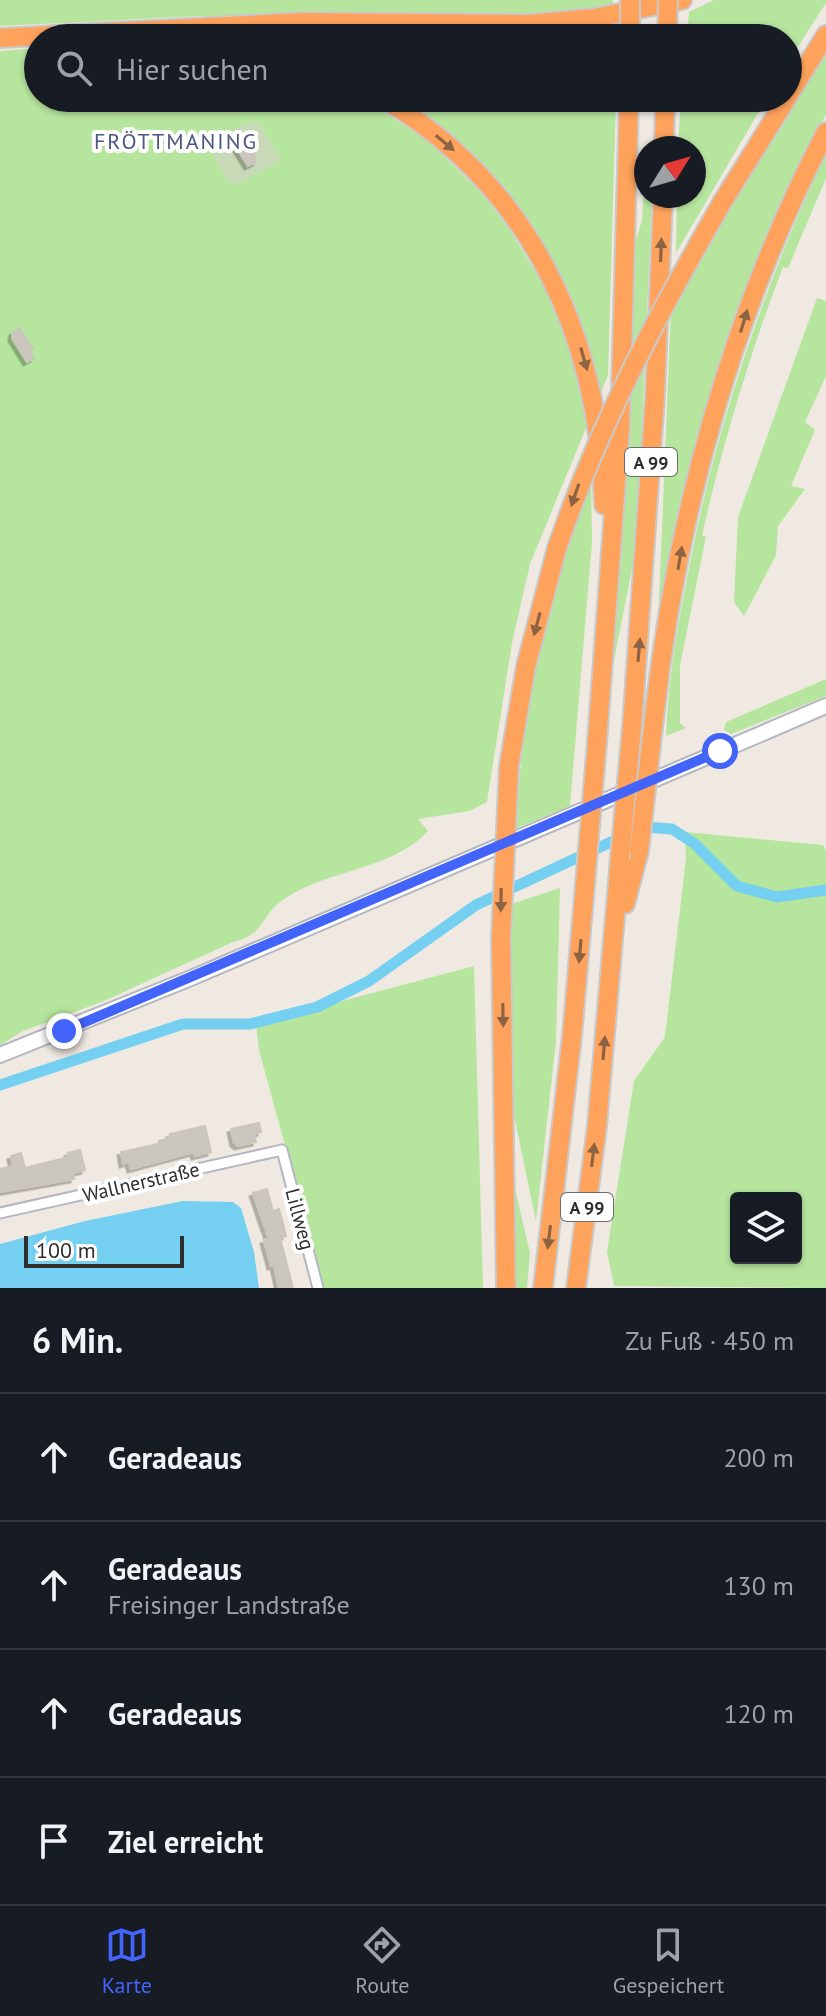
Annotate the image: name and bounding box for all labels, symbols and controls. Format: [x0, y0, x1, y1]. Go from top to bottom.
search box [24, 24, 802, 112]
icon: search [52, 46, 96, 90]
text: Hier suchen [116, 49, 268, 88]
district label: FRÖTTMANING [94, 127, 258, 155]
one-way arrow [435, 134, 455, 151]
north arrow [634, 136, 706, 208]
one-way arrow [655, 237, 668, 262]
one-way arrow [738, 309, 751, 333]
one-way arrow [578, 346, 590, 371]
road number: A 99 [625, 448, 677, 476]
one-way arrow [568, 483, 581, 507]
one-way arrow [675, 546, 687, 571]
one-way arrow [531, 611, 543, 636]
one-way arrow [632, 637, 645, 662]
route start [702, 733, 738, 769]
one-way arrow [495, 888, 508, 913]
one-way arrow [573, 939, 586, 964]
one-way arrow [497, 1003, 509, 1028]
route end [46, 1013, 82, 1049]
one-way arrow [598, 1035, 611, 1060]
one-way arrow [587, 1142, 600, 1167]
street label: Wallnerstraße [80, 1156, 202, 1208]
street label: Lillweg [279, 1185, 321, 1253]
map controls [730, 1192, 802, 1264]
button: layers [730, 1192, 802, 1264]
road number: A 99 [561, 1193, 613, 1221]
one-way arrow [543, 1225, 556, 1250]
scale bar [24, 1232, 184, 1268]
text: 100 m [36, 1236, 96, 1264]
text: 6 Min. [32, 1318, 123, 1362]
text: Zu Fuß · 450 m [625, 1324, 794, 1357]
icon: ahead [32, 1435, 76, 1479]
text: Geradeaus [108, 1438, 242, 1477]
text: 200 m [723, 1441, 794, 1474]
text: Geradeaus [108, 1549, 242, 1588]
icon: ahead [32, 1563, 76, 1607]
text: 130 m [723, 1569, 794, 1602]
text: Freisinger Landstraße [108, 1588, 350, 1621]
icon: ahead [32, 1691, 76, 1735]
text: Geradeaus [108, 1694, 242, 1733]
text: 120 m [723, 1697, 794, 1730]
icon: arrive [32, 1819, 76, 1863]
text: Ziel erreicht [108, 1822, 263, 1861]
tab: Karte [102, 1923, 152, 1999]
tab: Route [355, 1923, 409, 1999]
tab: Gespeichert [613, 1923, 724, 1999]

